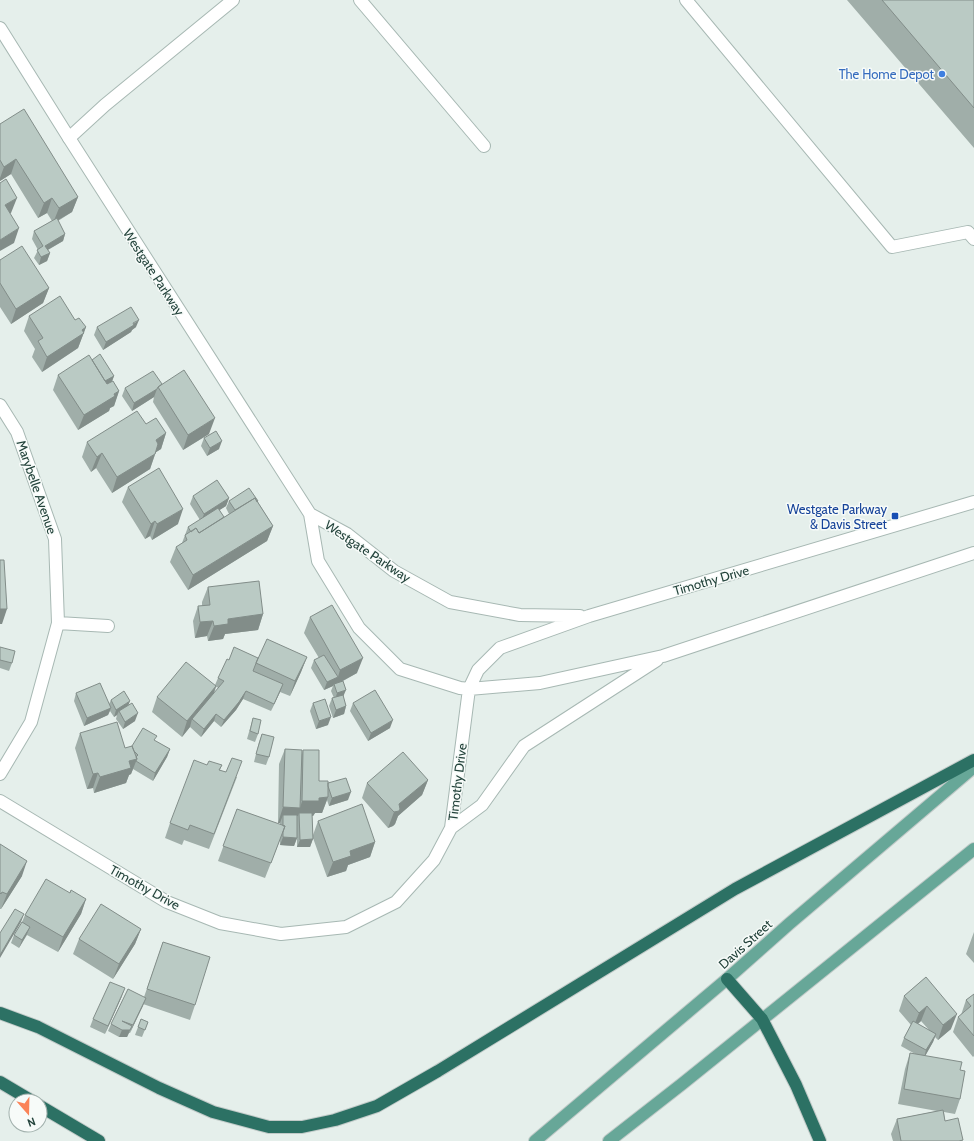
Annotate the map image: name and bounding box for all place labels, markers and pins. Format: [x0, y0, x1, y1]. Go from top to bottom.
place label: The Home Depot [839, 66, 935, 82]
marker: The Home Depot [937, 69, 947, 79]
place label: Westgate Parkway & Davis Street [787, 501, 888, 532]
marker: Westgate Parkway & Davis Street [890, 511, 900, 521]

